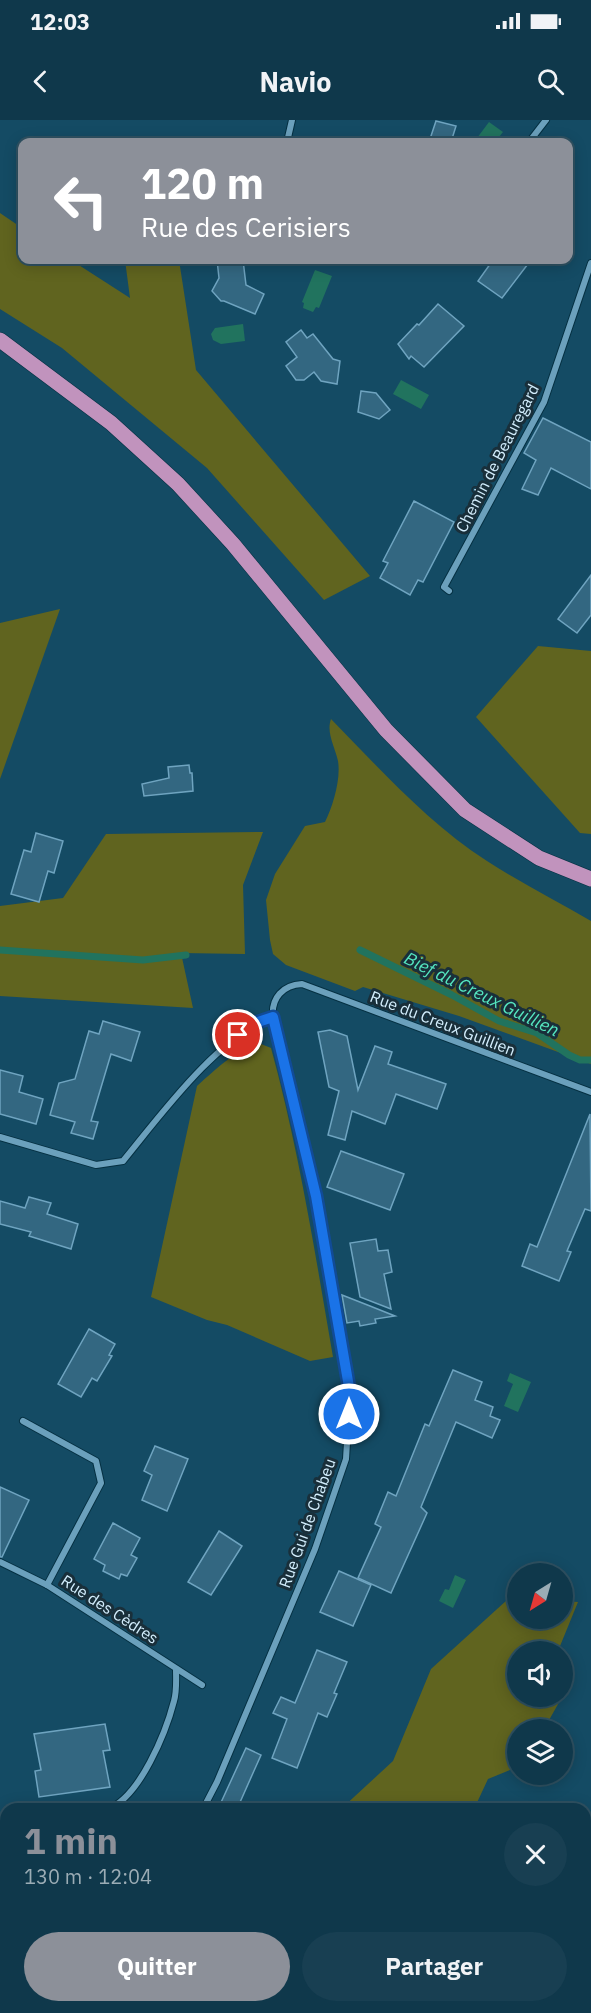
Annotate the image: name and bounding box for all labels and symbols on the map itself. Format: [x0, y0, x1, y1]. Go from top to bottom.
street label: Chemin de Beauregard [451, 380, 543, 536]
water label: Bief du Creux Guillien [401, 946, 563, 1042]
street label: Rue du Creux Guillien [367, 986, 519, 1060]
pin [212, 1009, 263, 1060]
position arrow [317, 1382, 381, 1446]
street label: Rue Gui de Chabeu [274, 1455, 340, 1591]
north arrow [507, 1563, 573, 1629]
street label: Rue des Cèdres [58, 1570, 162, 1648]

